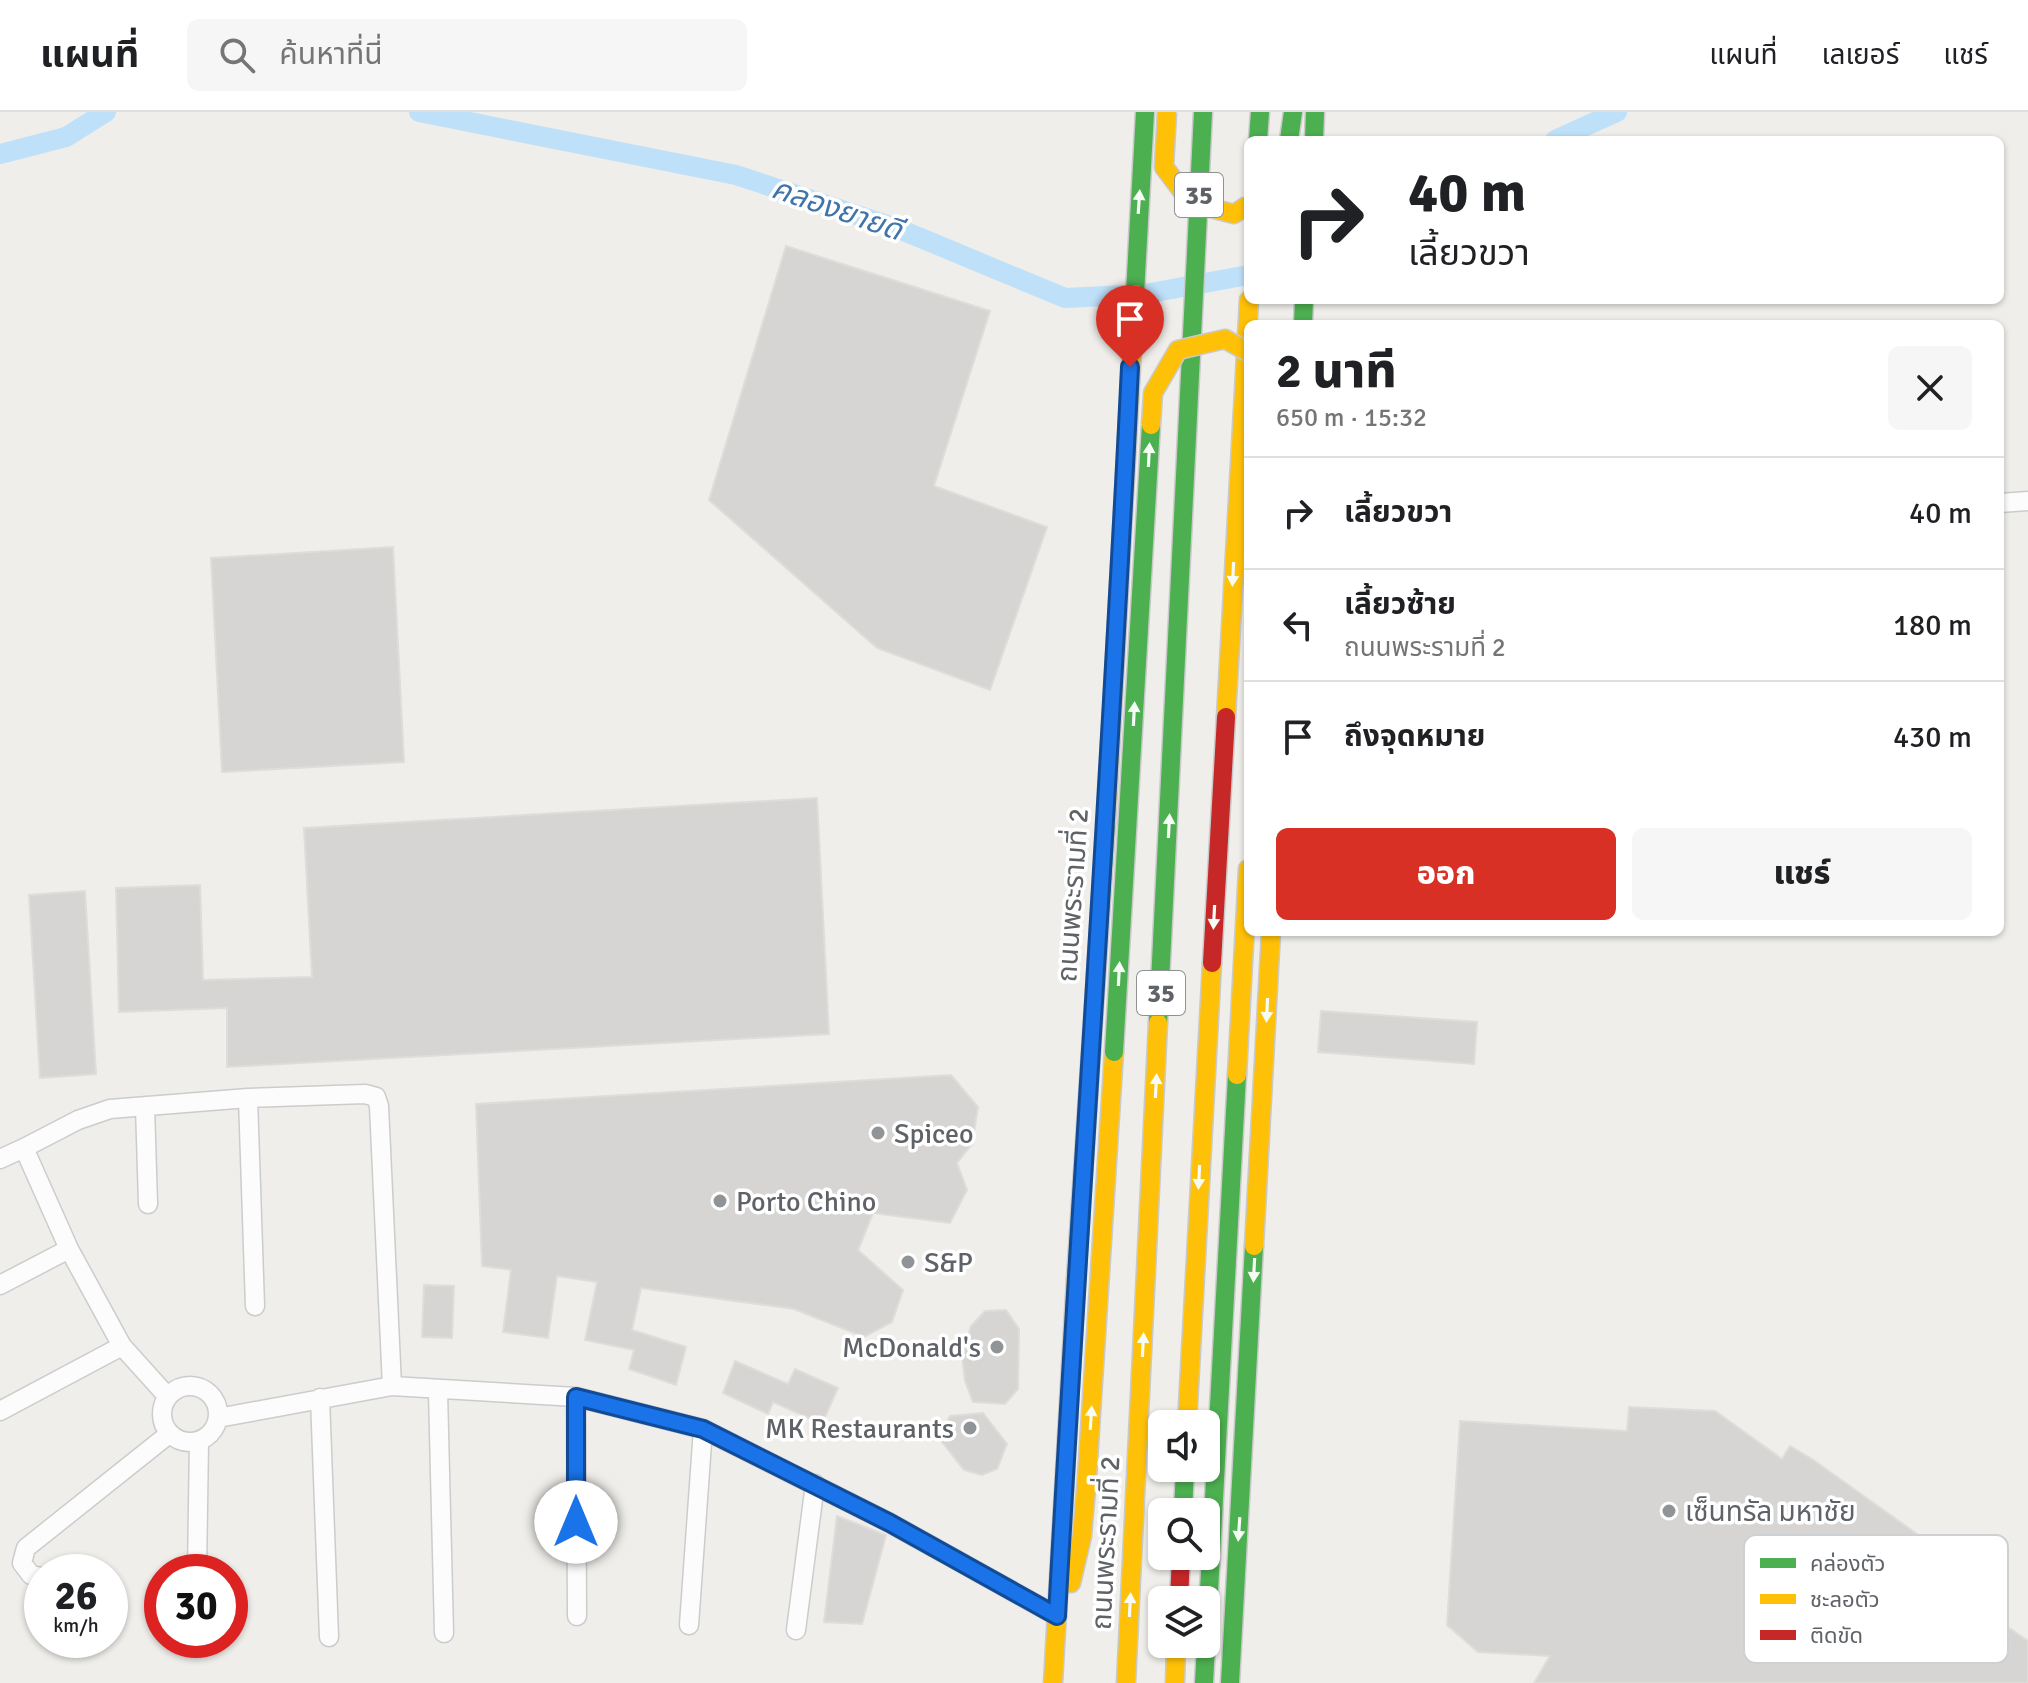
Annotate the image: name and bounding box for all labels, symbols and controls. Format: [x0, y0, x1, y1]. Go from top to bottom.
search box [187, 19, 747, 91]
text: แผนที่ [40, 31, 139, 78]
icon: search [215, 33, 259, 77]
text: ค้นหาที่นี่ [279, 36, 383, 73]
text: แผนที่ [1709, 38, 1778, 72]
text: เลเยอร์ [1822, 38, 1899, 72]
text: แชร์ [1943, 38, 1988, 72]
text: 40 m [1408, 158, 1526, 227]
icon: right [1276, 168, 1380, 272]
water label: คลองยายดี [767, 170, 911, 250]
road number: 35 [1175, 173, 1223, 217]
one-way arrow [1133, 189, 1146, 214]
text: เลี้ยวขวา [1408, 231, 1530, 276]
pin [1096, 285, 1164, 367]
icon: arrive [1108, 297, 1152, 341]
text: 2 นาที [1276, 342, 1397, 401]
button: close [1888, 346, 1972, 430]
text: 650 m · 15:32 [1276, 402, 1427, 434]
one-way arrow [1143, 442, 1156, 467]
icon: right [1276, 491, 1320, 535]
text: เลี้ยวขวา [1344, 494, 1452, 531]
text: 40 m [1909, 495, 1972, 532]
one-way arrow [1226, 562, 1239, 587]
text: เลี้ยวซ้าย [1344, 586, 1456, 623]
icon: left [1276, 603, 1320, 647]
text: 180 m [1893, 607, 1972, 644]
text: ถนนพระรามที่ 2 [1344, 632, 1506, 664]
one-way arrow [1128, 701, 1141, 726]
icon: arrive [1276, 715, 1320, 759]
text: ถึงจุดหมาย [1344, 718, 1485, 755]
text: 430 m [1893, 719, 1972, 756]
street label: ถนนพระรามที่ 2 [1047, 807, 1096, 983]
one-way arrow [1163, 813, 1176, 838]
button: ออก [1276, 828, 1616, 920]
button: แชร์ [1632, 828, 1972, 920]
one-way arrow [1207, 905, 1220, 930]
one-way arrow [1113, 961, 1126, 986]
road number: 35 [1137, 971, 1185, 1015]
one-way arrow [1260, 998, 1273, 1023]
one-way arrow [1150, 1073, 1163, 1098]
place label: Spiceo [894, 1117, 974, 1151]
marker: Spiceo [869, 1124, 887, 1142]
one-way arrow [1192, 1165, 1205, 1190]
place label: Porto Chino [736, 1185, 876, 1219]
marker: Porto Chino [711, 1192, 729, 1210]
place label: S&P [924, 1246, 973, 1280]
marker: S&P [899, 1253, 917, 1271]
one-way arrow [1247, 1258, 1260, 1283]
place label: McDonald's [842, 1331, 981, 1365]
one-way arrow [1137, 1332, 1150, 1357]
marker: McDonald's [988, 1338, 1006, 1356]
one-way arrow [1085, 1405, 1098, 1430]
map controls [1148, 1410, 1220, 1658]
button: sound [1148, 1410, 1220, 1482]
place label: MK Restaurants [765, 1412, 954, 1446]
marker: MK Restaurants [961, 1419, 979, 1437]
street label: ถนนพระรามที่ 2 [1081, 1455, 1128, 1631]
position arrow [534, 1480, 618, 1564]
place label: เซ็นทรัล มหาชัย [1685, 1495, 1856, 1529]
button: search [1148, 1498, 1220, 1570]
marker: เซ็นทรัล มหาชัย [1660, 1502, 1678, 1520]
one-way arrow [1232, 1517, 1245, 1542]
legend [1744, 1535, 2008, 1663]
text: คล่องตัว [1810, 1550, 1885, 1577]
speed limit sign: 30 [144, 1554, 248, 1658]
text: 26 [54, 1571, 98, 1621]
button: layers [1148, 1586, 1220, 1658]
text: ชะลอตัว [1810, 1586, 1880, 1613]
one-way arrow [1123, 1592, 1136, 1617]
text: km/h [53, 1613, 99, 1638]
text: ติดขัด [1810, 1622, 1863, 1649]

